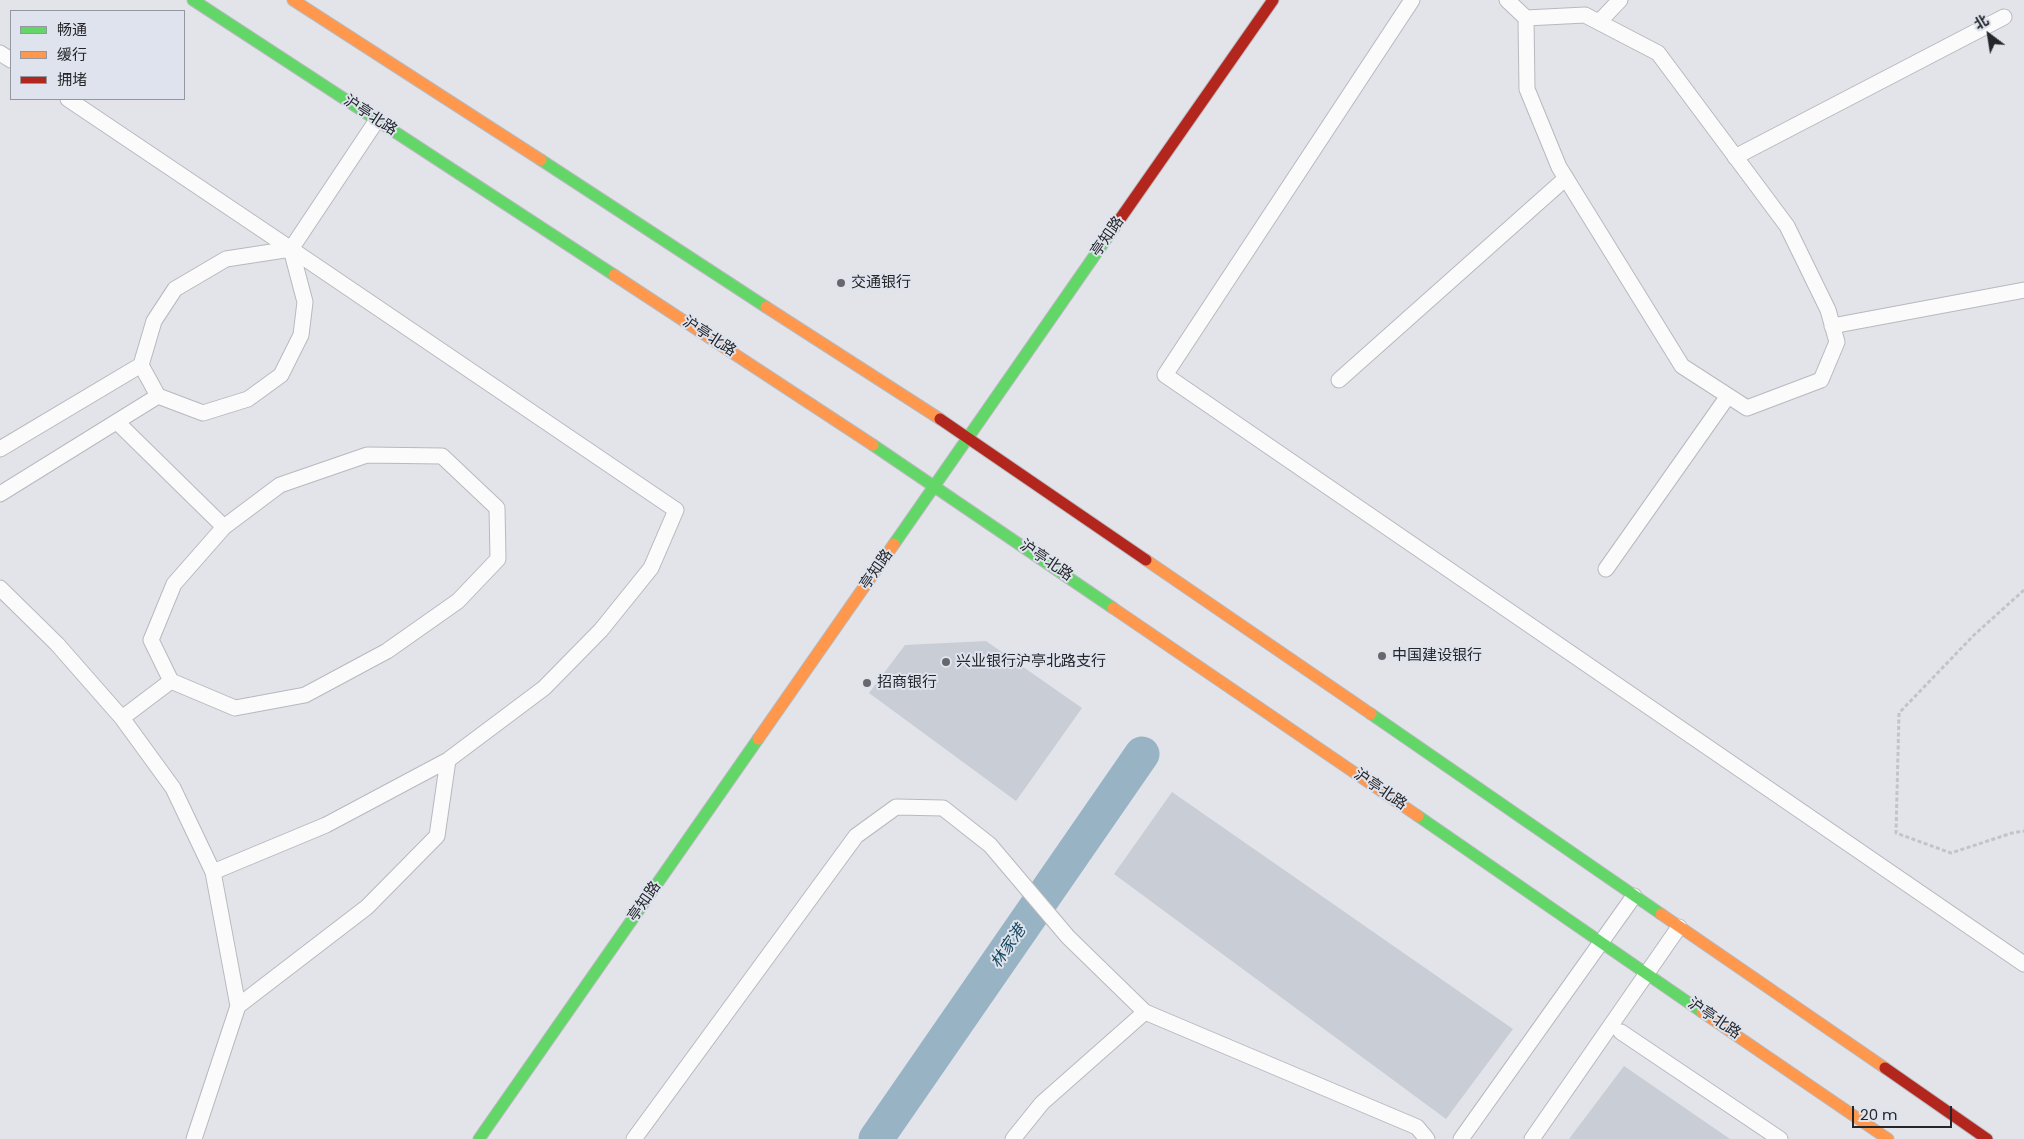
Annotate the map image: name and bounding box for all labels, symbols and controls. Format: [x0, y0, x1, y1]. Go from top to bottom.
legend [10, 10, 185, 100]
north arrow [1964, 10, 2014, 60]
text: 北 [1970, 10, 1992, 34]
text: 畅通 [57, 19, 87, 40]
text: 缓行 [57, 44, 87, 65]
text: 拥堵 [57, 69, 87, 90]
street label: 沪亭北路 [340, 92, 400, 140]
street label: 亭知路 [1088, 213, 1128, 261]
place label: 交通银行 [851, 274, 911, 292]
marker: 交通银行 [835, 277, 847, 289]
street label: 沪亭北路 [679, 313, 739, 361]
street label: 沪亭北路 [1016, 537, 1076, 585]
street label: 亭知路 [857, 546, 897, 594]
place label: 中国建设银行 [1392, 647, 1482, 665]
marker: 中国建设银行 [1376, 650, 1388, 662]
place label: 兴业银行沪亭北路支行 [956, 653, 1106, 671]
marker: 兴业银行沪亭北路支行 [940, 656, 952, 668]
place label: 招商银行 [877, 674, 937, 692]
marker: 招商银行 [861, 677, 873, 689]
street label: 沪亭北路 [1350, 766, 1410, 814]
street label: 亭知路 [625, 878, 665, 926]
water label: 林家港 [987, 922, 1031, 972]
street label: 沪亭北路 [1684, 995, 1744, 1043]
scale bar [1854, 1096, 1954, 1128]
text: 20 m [1860, 1104, 1898, 1125]

